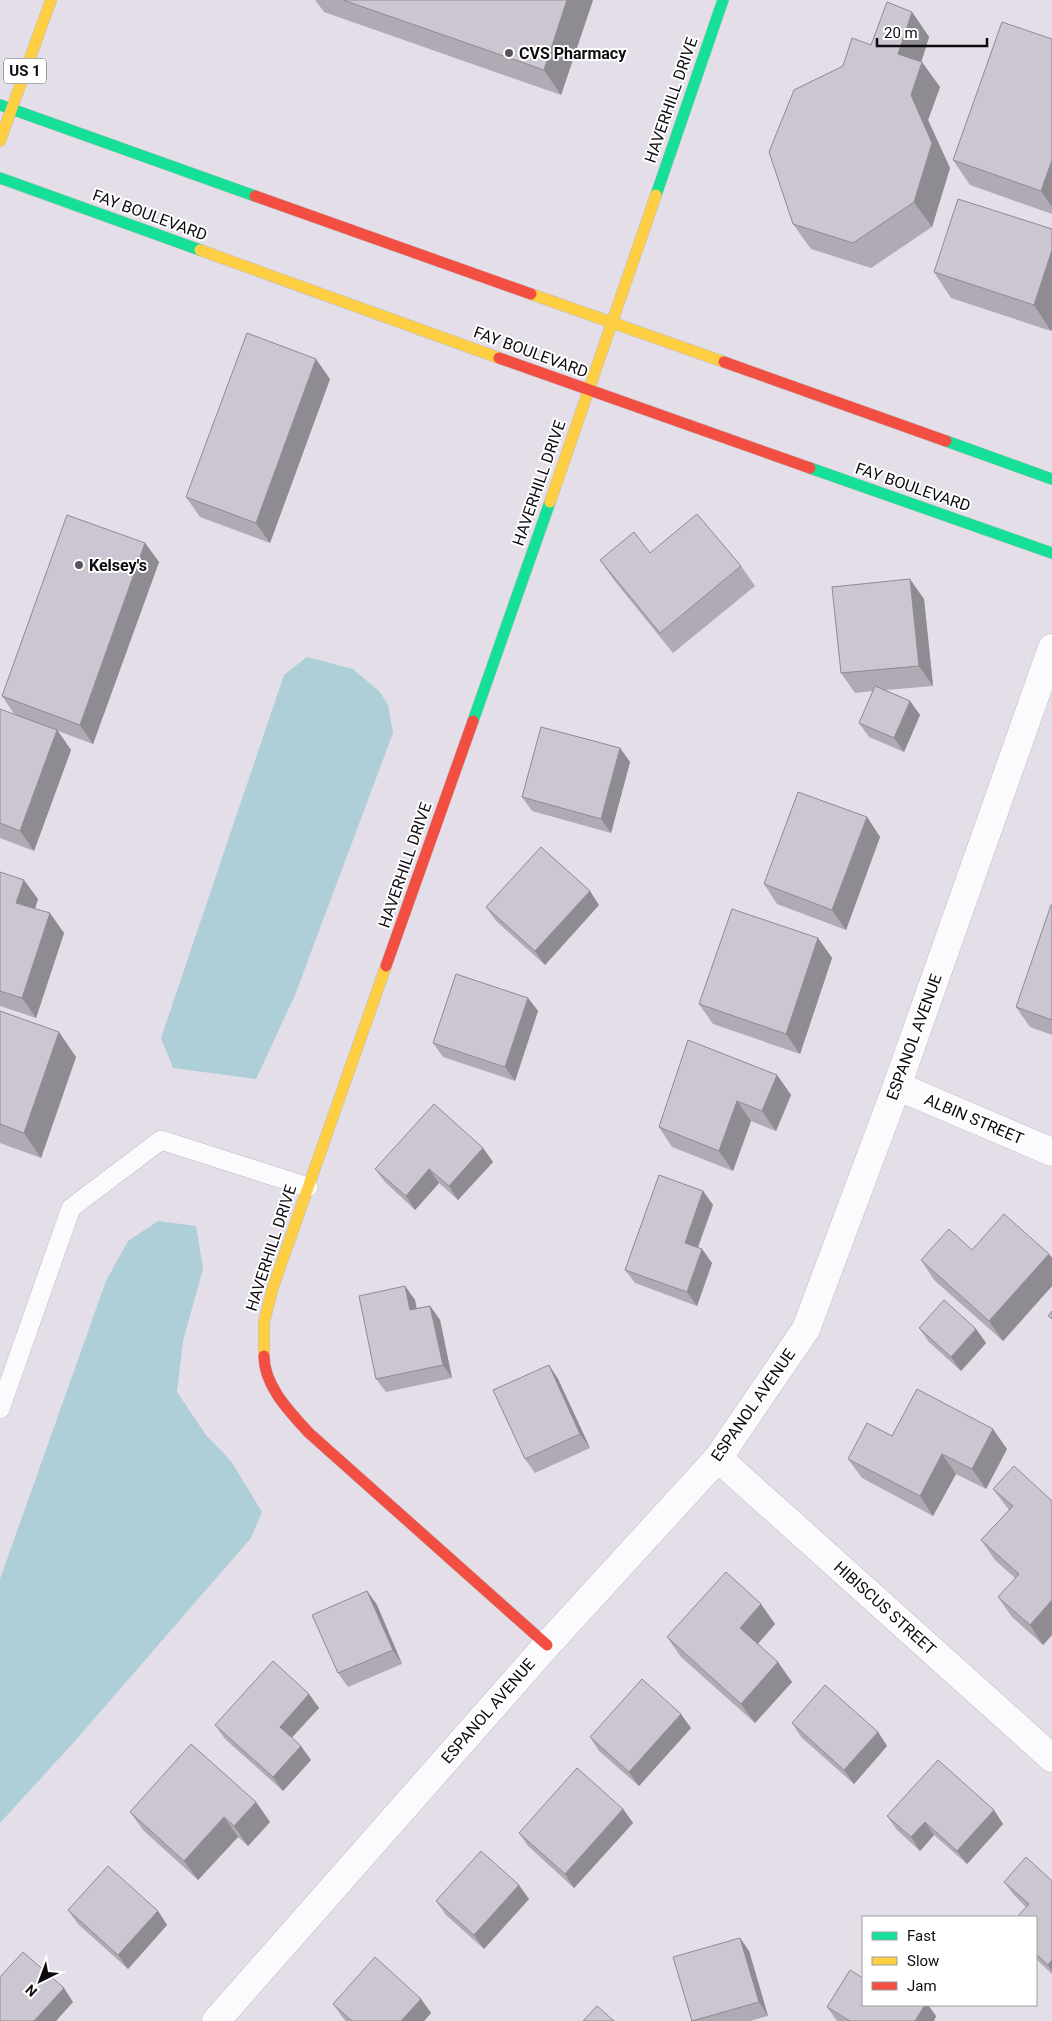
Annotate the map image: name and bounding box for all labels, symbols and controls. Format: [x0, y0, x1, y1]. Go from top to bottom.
scale bar [877, 15, 987, 47]
text: 20 m [884, 24, 918, 42]
street label: HAVERHILL DRIVE [641, 35, 701, 165]
place label: CVS Pharmacy [519, 44, 627, 63]
marker: CVS Pharmacy [503, 47, 515, 59]
road number: US 1 [4, 58, 46, 84]
street label: FAY BOULEVARD [90, 186, 210, 244]
street label: FAY BOULEVARD [471, 323, 591, 381]
street label: HAVERHILL DRIVE [509, 418, 569, 548]
street label: FAY BOULEVARD [853, 458, 973, 516]
place label: Kelsey's [89, 556, 147, 575]
marker: Kelsey's [73, 559, 85, 571]
street label: HAVERHILL DRIVE [375, 800, 435, 930]
street label: ESPANOL AVENUE [882, 971, 946, 1103]
street label: ALBIN STREET [922, 1090, 1027, 1149]
street label: HAVERHILL DRIVE [242, 1183, 300, 1313]
street label: ESPANOL AVENUE [707, 1345, 799, 1465]
street label: HIBISCUS STREET [830, 1557, 940, 1659]
street label: ESPANOL AVENUE [437, 1655, 539, 1767]
legend [862, 1916, 1037, 2006]
text: Fast [907, 1927, 936, 1945]
text: Slow [907, 1952, 939, 1970]
north arrow [15, 1956, 65, 2006]
text: Jam [907, 1977, 937, 1995]
text: N [22, 1981, 40, 2000]

